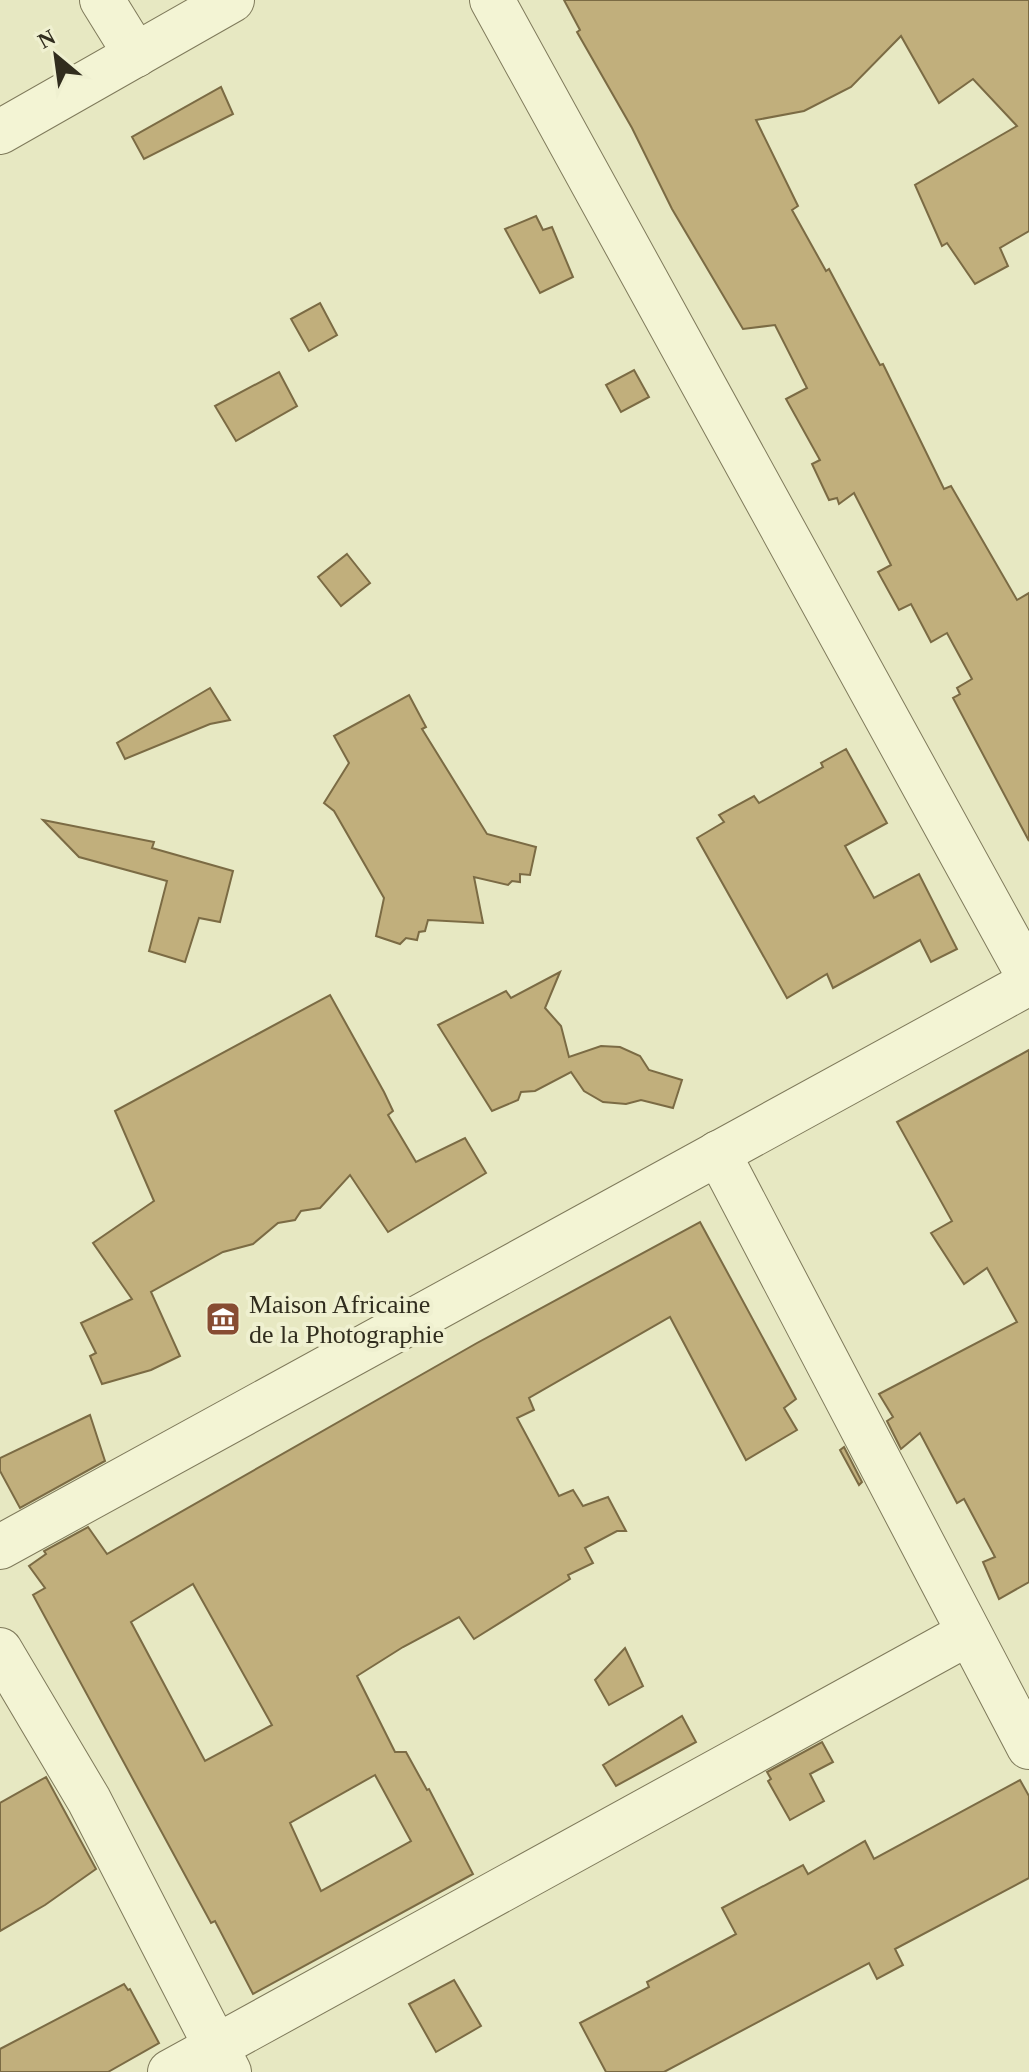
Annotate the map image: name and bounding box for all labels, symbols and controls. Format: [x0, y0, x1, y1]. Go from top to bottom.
north arrow [16, 16, 96, 96]
text: N [34, 24, 60, 54]
place label: Maison Africaine de la Photographie [249, 1290, 444, 1349]
museum icon: Maison Africaine de la Photographie [204, 1300, 242, 1338]

